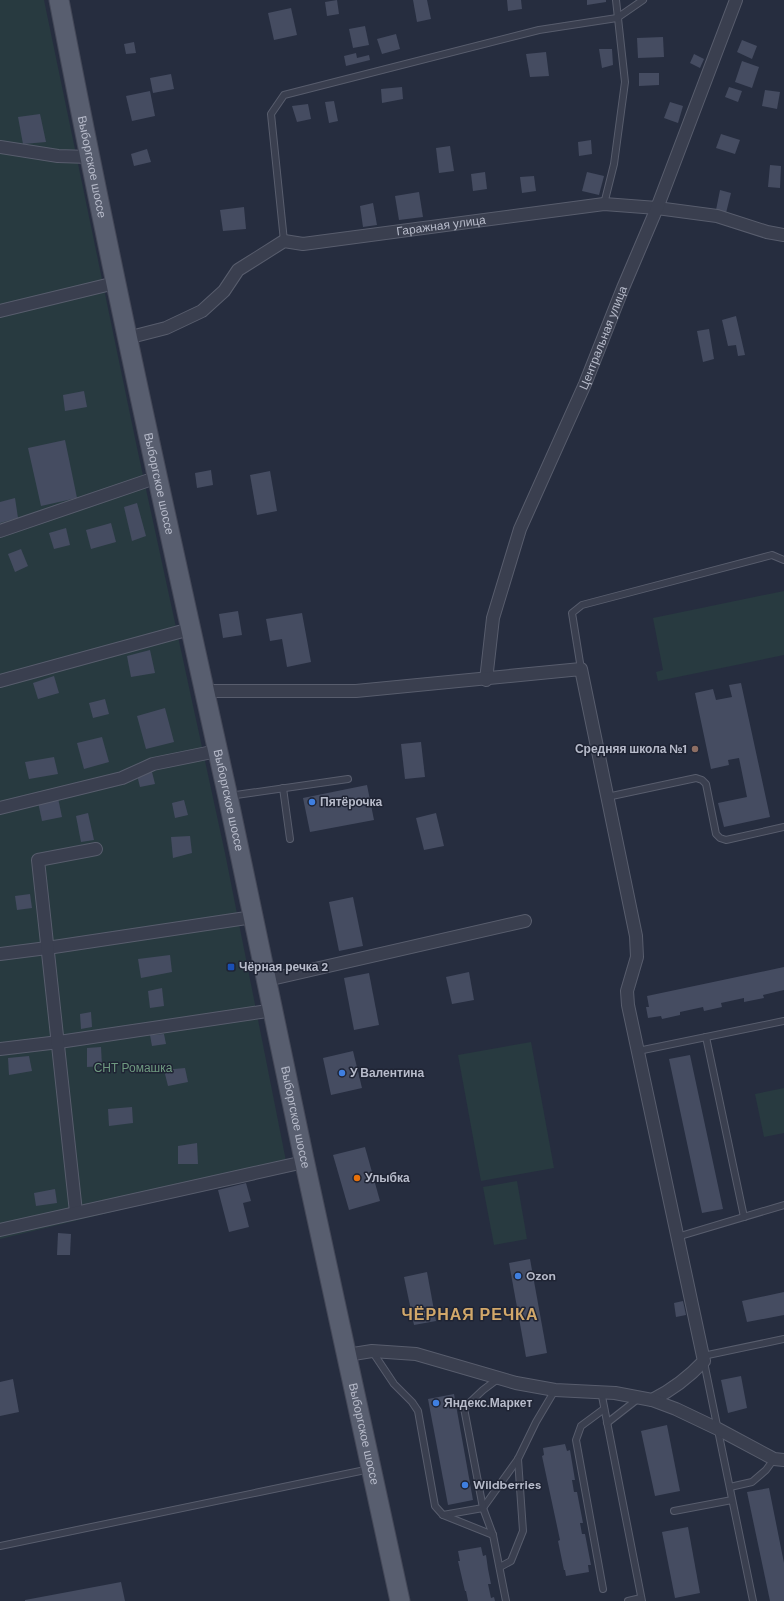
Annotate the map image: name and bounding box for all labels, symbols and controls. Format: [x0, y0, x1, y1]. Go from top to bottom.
street label: Выборгское шоссе [74, 114, 110, 220]
street label: Гаражная улица [395, 212, 487, 240]
street label: Центральная улица [575, 283, 631, 392]
street label: Выборгское шоссе [140, 431, 178, 537]
place label: Средняя школа №1 [575, 741, 687, 757]
marker: Средняя школа №1 [690, 744, 700, 754]
street label: Выборгское шоссе [210, 748, 247, 853]
place label: Пятёрочка [320, 794, 383, 810]
marker: Пятёрочка [307, 797, 317, 807]
place label: Чёрная речка 2 [239, 959, 328, 975]
marker: Чёрная речка 2 [226, 962, 236, 972]
park label: СНТ Ромашка [94, 1060, 173, 1076]
street label: Выборгское шоссе [277, 1065, 314, 1170]
place label: У Валентина [350, 1065, 425, 1081]
marker: У Валентина [337, 1068, 347, 1078]
place label: Улыбка [365, 1170, 410, 1186]
marker: Улыбка [352, 1173, 362, 1183]
place label: Ozon [526, 1268, 556, 1284]
marker: Ozon [513, 1271, 523, 1281]
district label: ЧЁРНАЯ РЕЧКА [402, 1304, 538, 1325]
street label: Выборгское шоссе [345, 1381, 383, 1487]
place label: Яндекс.Маркет [444, 1395, 532, 1411]
marker: Яндекс.Маркет [431, 1398, 441, 1408]
place label: Wildberries [473, 1477, 541, 1493]
marker: Wildberries [460, 1480, 470, 1490]

